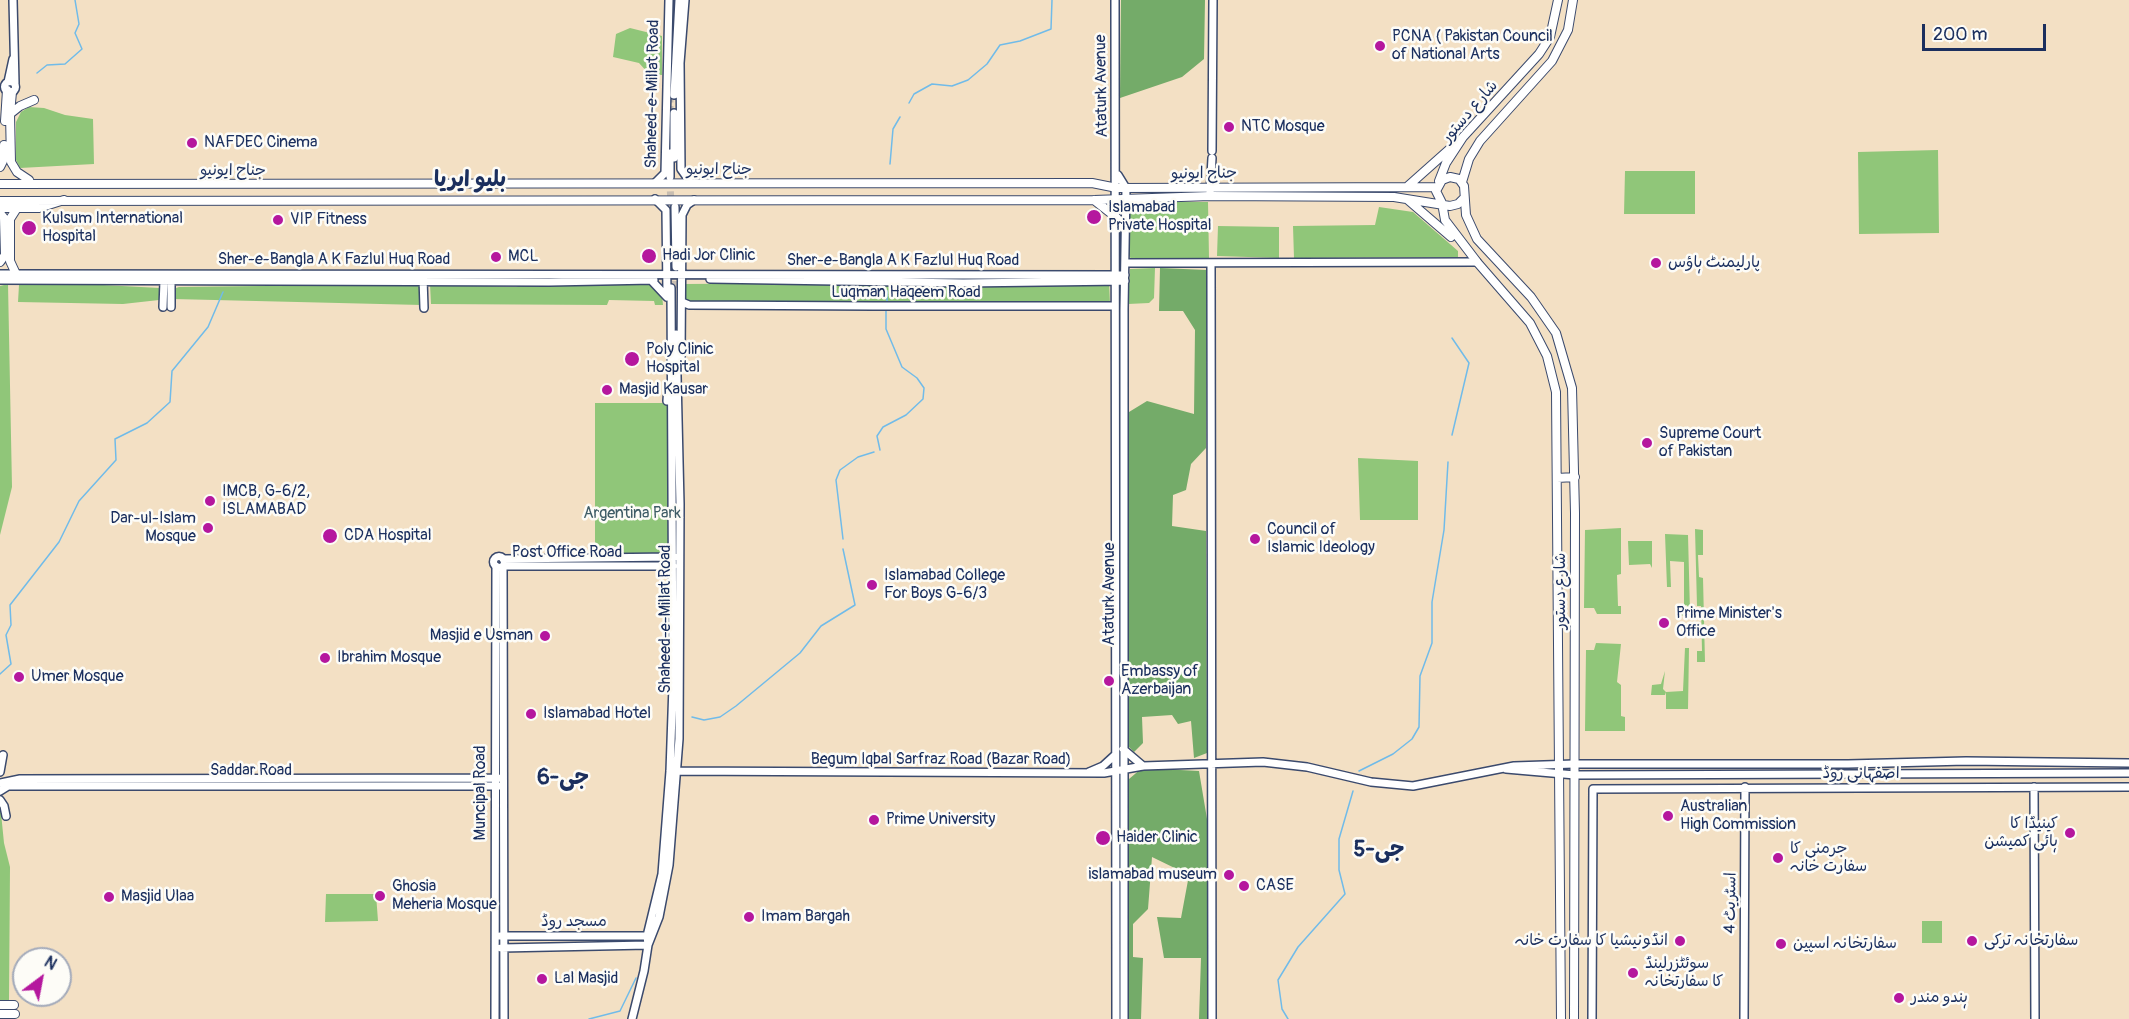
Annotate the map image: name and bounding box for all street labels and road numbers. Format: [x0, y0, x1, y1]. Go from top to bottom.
street label: Shaheed-e-Millat Road [642, 19, 664, 169]
street label: Ataturk Avenue [1091, 34, 1113, 138]
street label: شارع دستور [1438, 77, 1502, 147]
street label: جناح ایونیو [686, 160, 752, 180]
street label: جناح ایونیو [200, 161, 266, 181]
street label: جناح ایونیو [1171, 164, 1237, 184]
street label: Sher-e-Bangla A K Fazlul Huq Road [218, 250, 450, 270]
street label: Sher-e-Bangla A K Fazlul Huq Road [787, 251, 1019, 271]
street label: Luqman Haqeem Road [831, 283, 981, 303]
street label: Ataturk Avenue [1100, 542, 1120, 646]
street label: Post Office Road [512, 543, 622, 563]
street label: Shaheed-e-Millat Road [656, 545, 676, 693]
street label: شارع دستور [1551, 553, 1571, 629]
street label: Muncipal Road [471, 745, 491, 841]
street label: Begum Iqbal Sarfraz Road (Bazar Road) [811, 750, 1071, 770]
street label: Saddar Road [210, 761, 292, 781]
street label: اصفہانی روڈ [1822, 764, 1900, 784]
street label: اسٹریٹ 4 [1721, 872, 1741, 934]
street label: مسجد روڈ [541, 912, 607, 932]

